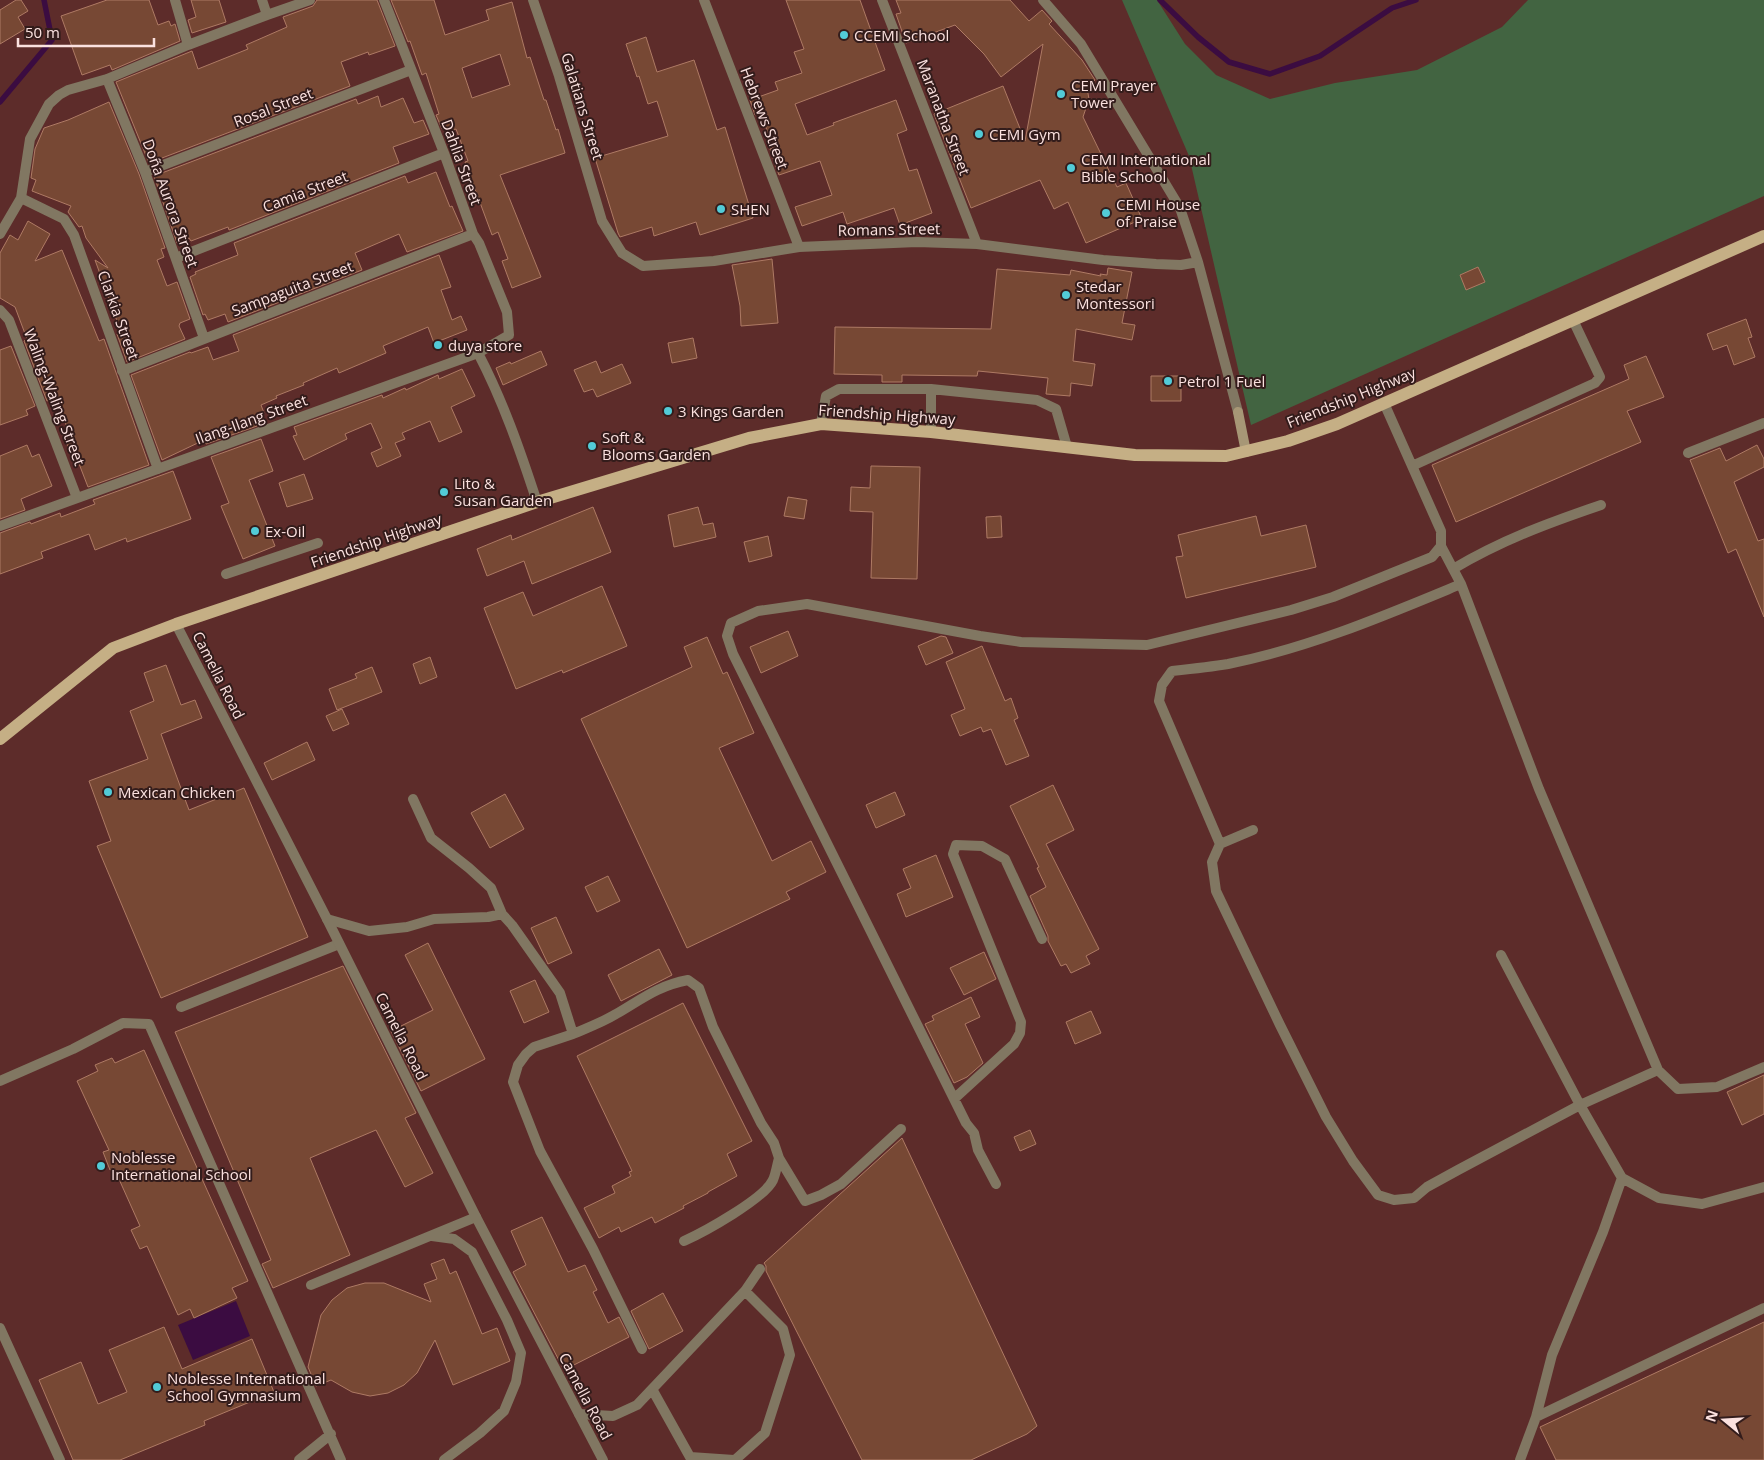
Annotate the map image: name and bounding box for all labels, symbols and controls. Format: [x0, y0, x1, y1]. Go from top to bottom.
scale bar [18, 15, 154, 47]
text: 50 m [25, 22, 60, 42]
place label: CCEMI School [854, 25, 949, 45]
marker: CCEMI School [838, 29, 850, 41]
street label: Galatians Street [557, 50, 609, 162]
street label: Maranatha Street [913, 56, 975, 178]
street label: Hebrews Street [736, 64, 794, 172]
place label: CEMI Prayer Tower [1071, 75, 1156, 112]
street label: Rosal Street [231, 83, 315, 131]
marker: CEMI Prayer Tower [1055, 88, 1067, 100]
street label: Dahlia Street [437, 116, 487, 208]
place label: CEMI Gym [989, 124, 1061, 144]
marker: CEMI Gym [973, 128, 985, 140]
street label: Doña Aurora Street [138, 136, 204, 270]
place label: CEMI International Bible School [1081, 149, 1211, 186]
marker: CEMI International Bible School [1065, 162, 1077, 174]
street label: Camia Street [260, 166, 350, 216]
place label: CEMI House of Praise [1116, 194, 1200, 231]
place label: SHEN [731, 199, 770, 219]
marker: SHEN [715, 203, 727, 215]
marker: CEMI House of Praise [1100, 207, 1112, 219]
street label: Romans Street [838, 218, 940, 240]
street label: Sampaguita Street [228, 256, 356, 320]
street label: Clarkia Street [94, 268, 144, 362]
place label: Stedar Montessori [1076, 276, 1155, 313]
marker: Stedar Montessori [1060, 289, 1072, 301]
street label: Waling-Waling Street [20, 326, 90, 468]
place label: duya store [448, 335, 522, 355]
marker: duya store [432, 339, 444, 351]
street label: Friendship Highway [1284, 362, 1419, 432]
place label: Petrol 1 Fuel [1178, 371, 1265, 391]
marker: Petrol 1 Fuel [1162, 375, 1174, 387]
street label: Ilang-Ilang Street [192, 389, 310, 449]
street label: Friendship Highway [818, 399, 957, 429]
place label: 3 Kings Garden [678, 401, 784, 421]
marker: 3 Kings Garden [662, 405, 674, 417]
place label: Soft & Blooms Garden [602, 427, 711, 464]
marker: Soft & Blooms Garden [586, 440, 598, 452]
place label: Lito & Susan Garden [454, 473, 552, 510]
marker: Lito & Susan Garden [438, 486, 450, 498]
street label: Friendship Highway [308, 508, 445, 572]
place label: Ex-Oil [265, 521, 305, 541]
marker: Ex-Oil [249, 525, 261, 537]
street label: Camella Road [188, 628, 250, 722]
place label: Mexican Chicken [118, 782, 235, 802]
marker: Mexican Chicken [102, 786, 114, 798]
street label: Camella Road [371, 989, 433, 1083]
place label: Noblesse International School [111, 1147, 252, 1184]
marker: Noblesse International School [95, 1160, 107, 1172]
street label: Camella Road [555, 1349, 617, 1443]
place label: Noblesse International School Gymnasium [167, 1368, 326, 1405]
marker: Noblesse International School Gymnasium [151, 1381, 163, 1393]
north arrow [1699, 1395, 1749, 1445]
text: N [1700, 1407, 1722, 1424]

